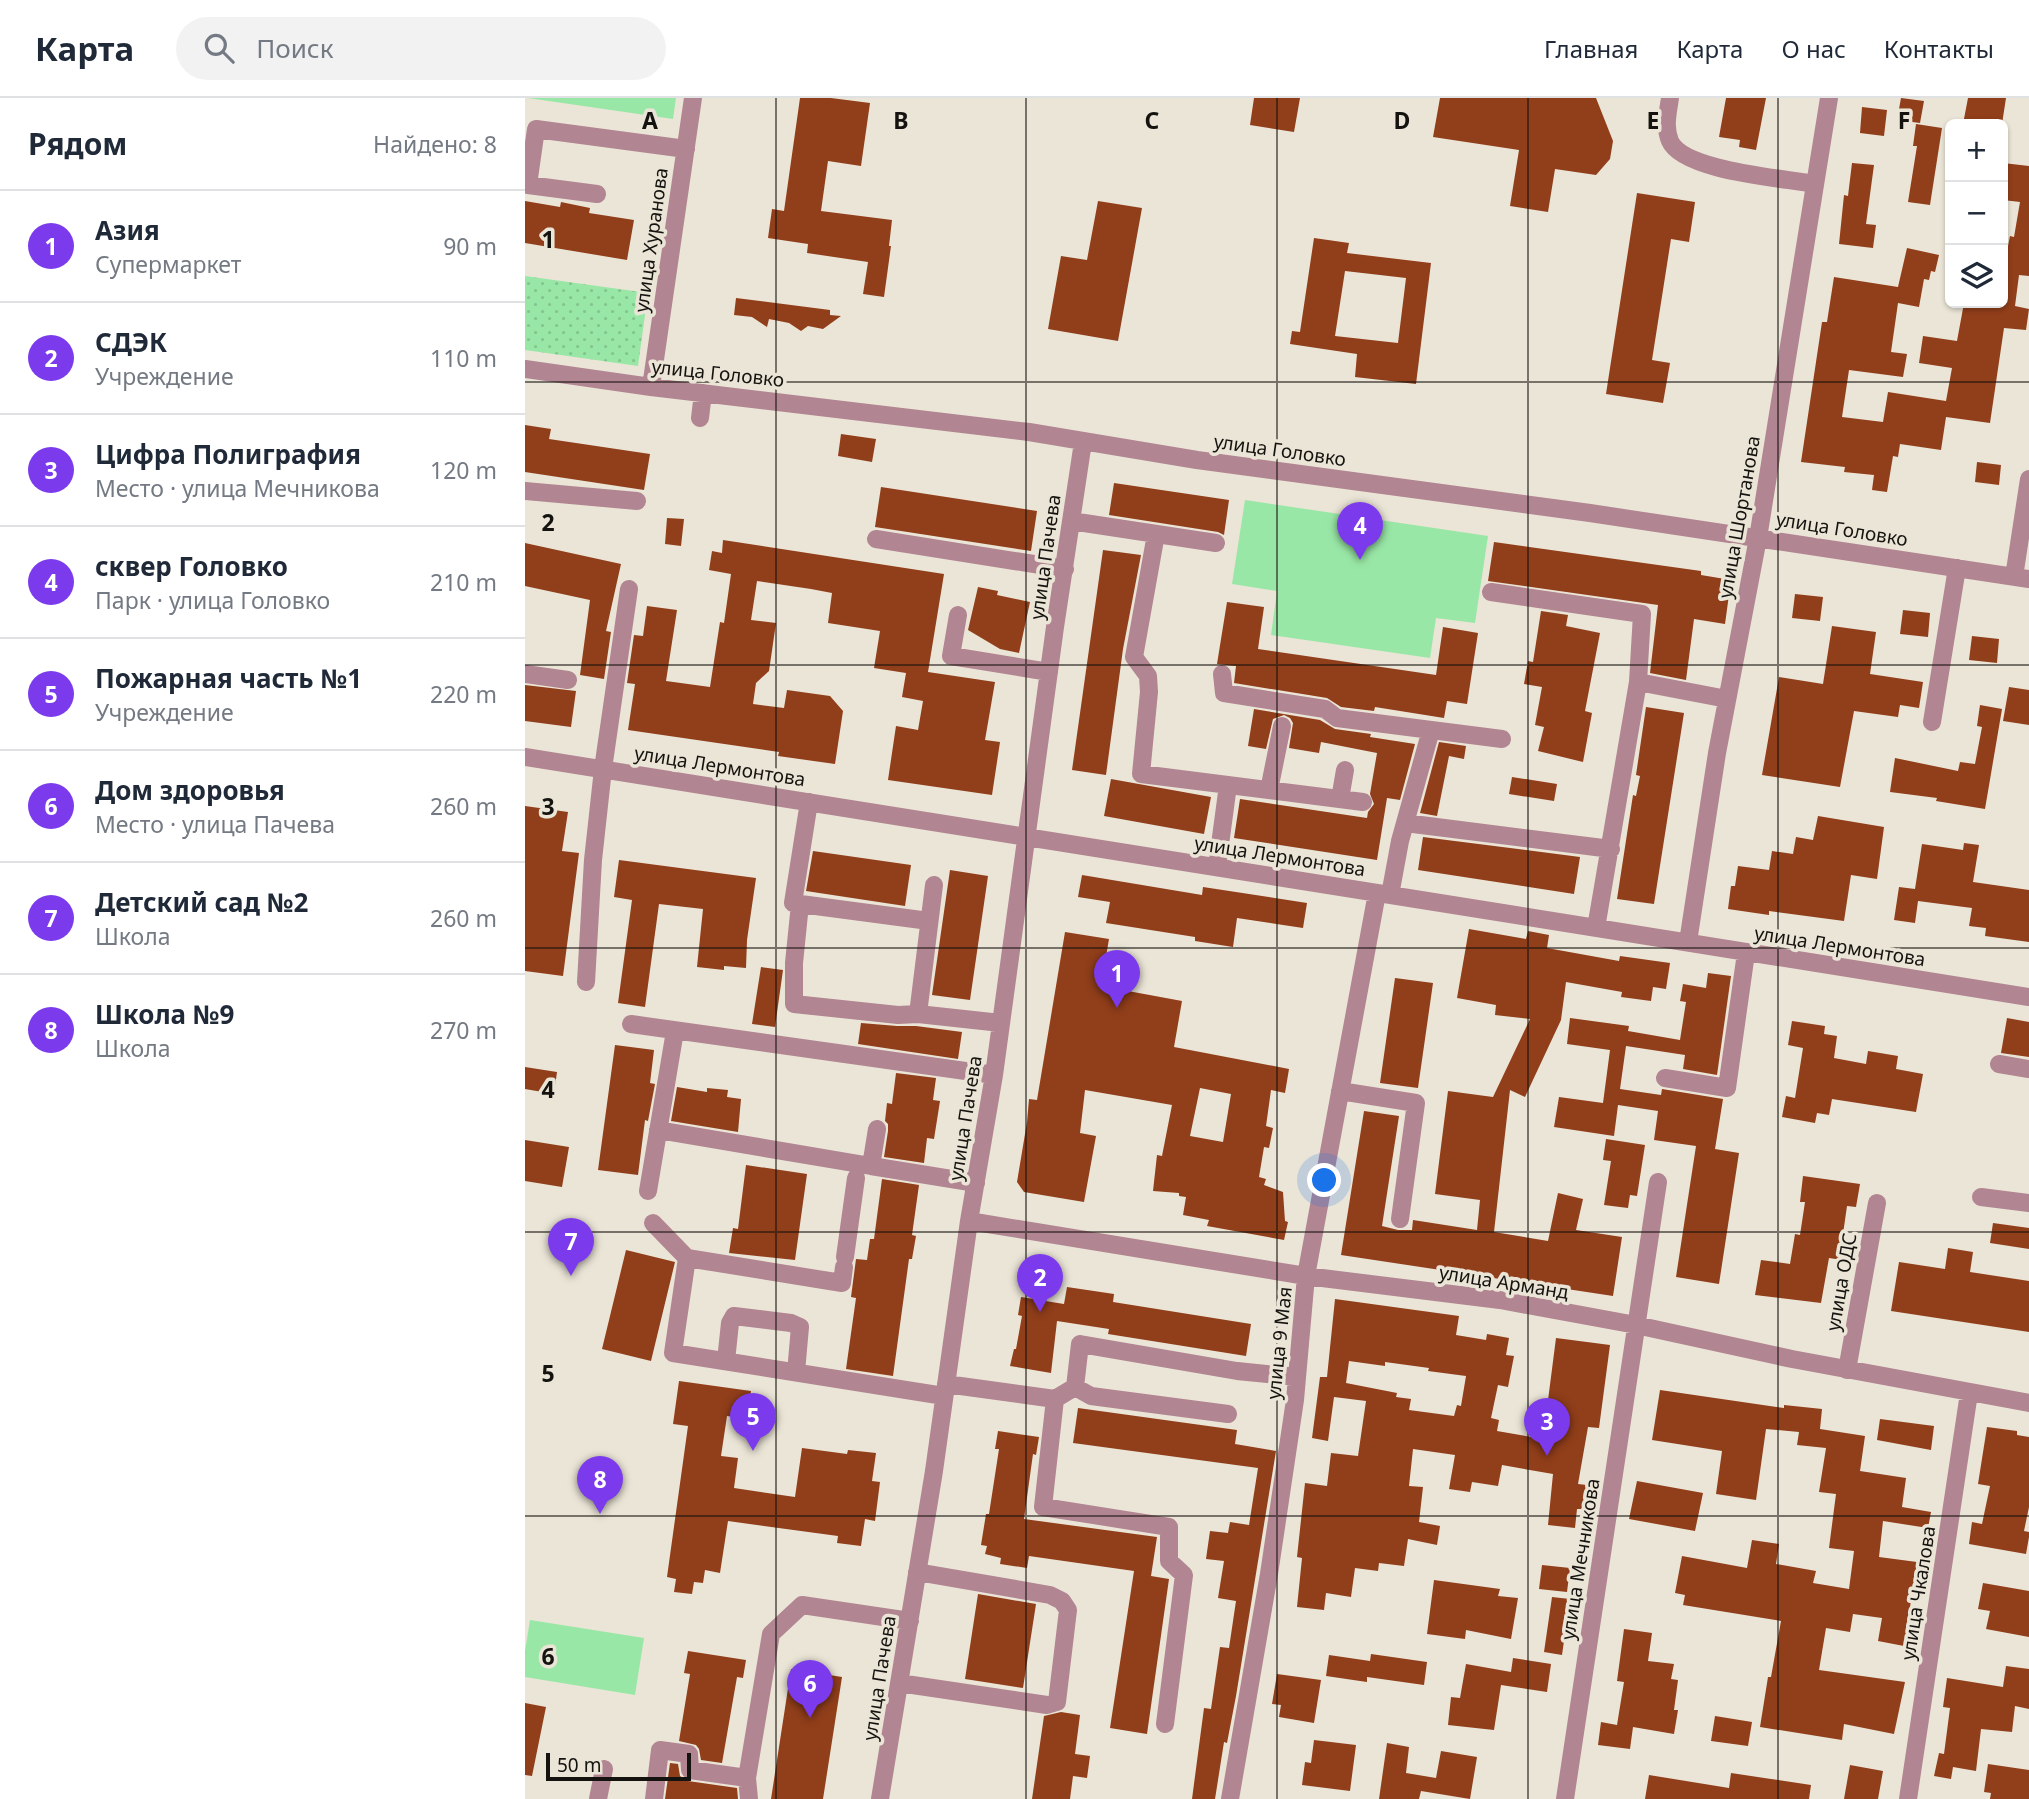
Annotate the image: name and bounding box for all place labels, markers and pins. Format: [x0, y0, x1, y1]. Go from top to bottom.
pin: 4 [1337, 502, 1383, 560]
pin: 1 [1094, 950, 1140, 1008]
pin: 7 [548, 1218, 594, 1276]
pin: 2 [1017, 1254, 1063, 1312]
pin: 5 [730, 1393, 776, 1451]
pin: 3 [1524, 1398, 1570, 1456]
pin: 8 [577, 1456, 623, 1514]
pin: 6 [787, 1660, 833, 1718]

